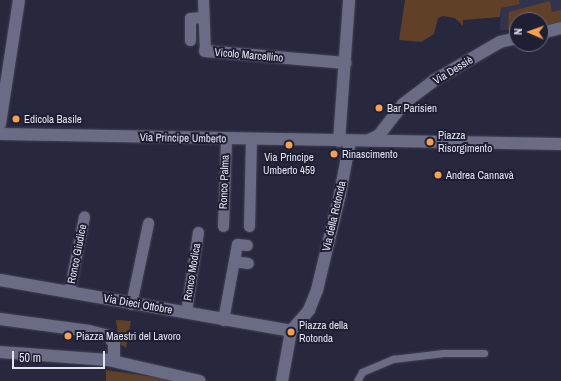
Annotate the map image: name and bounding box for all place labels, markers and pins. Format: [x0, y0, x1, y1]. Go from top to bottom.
place label: Bar Parisien [387, 101, 437, 115]
marker: Bar Parisien [374, 103, 384, 113]
place label: Edicola Basile [24, 112, 82, 126]
marker: Edicola Basile [11, 114, 21, 124]
place label: Piazza Risorgimento [438, 129, 492, 155]
marker: Piazza Risorgimento [425, 137, 435, 147]
marker: Via Principe Umberto 459 [284, 140, 294, 150]
place label: Rinascimento [342, 147, 398, 161]
marker: Rinascimento [329, 149, 339, 159]
place label: Via Principe Umberto 459 [263, 151, 315, 177]
place label: Andrea Cannavà [446, 168, 514, 182]
marker: Andrea Cannavà [433, 170, 443, 180]
place label: Piazza della Rotonda [299, 319, 348, 345]
marker: Piazza della Rotonda [286, 327, 296, 337]
place label: Piazza Maestri del Lavoro [76, 329, 181, 343]
marker: Piazza Maestri del Lavoro [63, 331, 73, 341]

